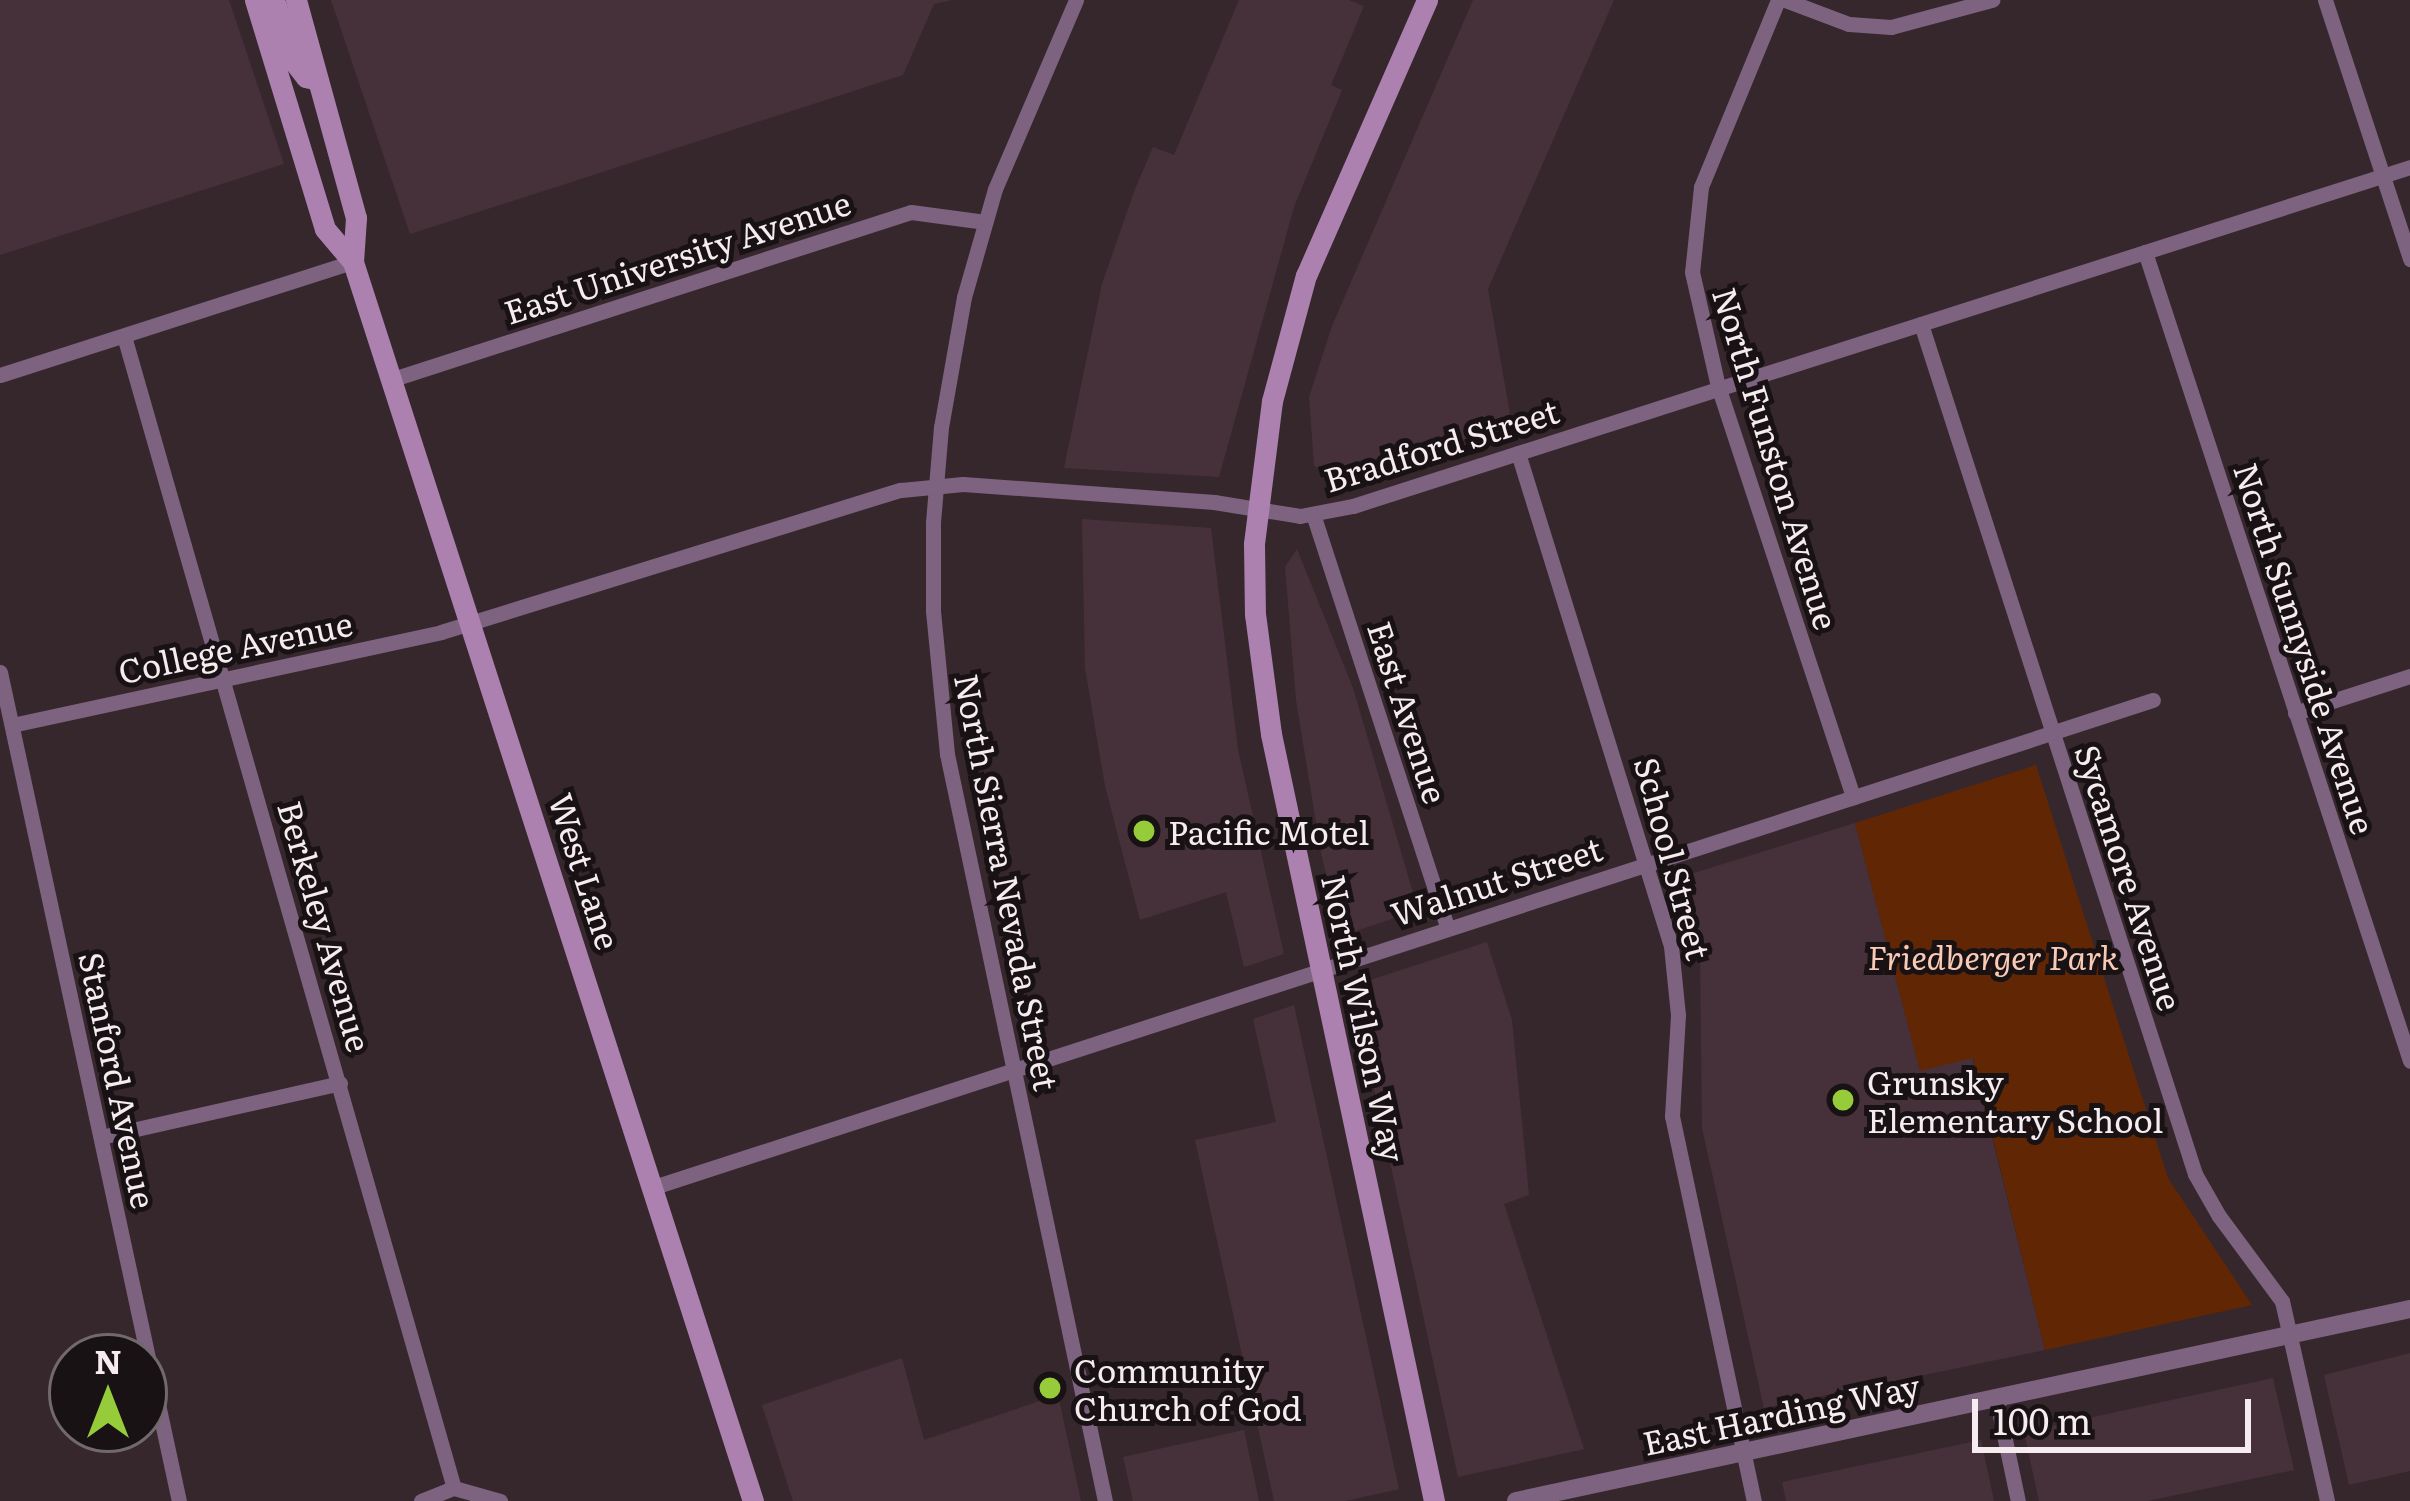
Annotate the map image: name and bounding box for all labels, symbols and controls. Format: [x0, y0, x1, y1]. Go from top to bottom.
street label: East University Avenue [499, 181, 855, 331]
street label: North Funston Avenue [1706, 282, 1848, 634]
street label: Bradford Street [1319, 390, 1563, 498]
street label: North Sunnyside Avenue [2227, 458, 2385, 838]
street label: College Avenue [114, 602, 356, 690]
street label: East Avenue [1361, 616, 1457, 808]
street label: North Sierra Nevada Street [948, 670, 1068, 1094]
street label: Sycamore Avenue [2068, 739, 2192, 1015]
street label: School Street [1628, 752, 1720, 964]
street label: West Lane [542, 788, 630, 954]
street label: Berkeley Avenue [271, 796, 381, 1056]
place label: Pacific Motel [1168, 811, 1369, 851]
marker: Pacific Motel [1131, 818, 1157, 844]
street label: Walnut Street [1385, 827, 1607, 933]
street label: North Wilson Way [1315, 871, 1415, 1165]
park label: Friedberger Park [1868, 936, 2118, 976]
street label: Stanford Avenue [72, 948, 166, 1212]
place label: Grunsky Elementary School [1867, 1061, 2163, 1139]
marker: Grunsky Elementary School [1830, 1087, 1856, 1113]
north arrow [48, 1333, 168, 1453]
text: N [94, 1335, 122, 1384]
place label: Community Church of God [1074, 1349, 1302, 1427]
street label: East Harding Way [1639, 1364, 1923, 1462]
marker: Community Church of God [1037, 1375, 1063, 1401]
scale bar [1978, 1375, 2257, 1449]
text: 100 m [1993, 1393, 2091, 1446]

